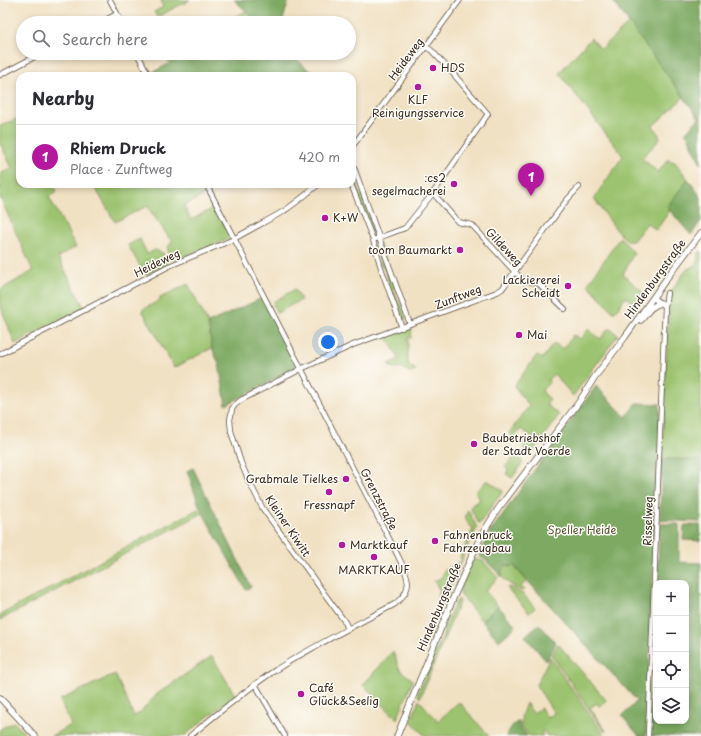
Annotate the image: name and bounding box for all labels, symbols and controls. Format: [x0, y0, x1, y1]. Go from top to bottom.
search box [16, 16, 356, 60]
icon: search [30, 27, 52, 49]
text: Search here [62, 27, 148, 50]
street label: Heideweg [384, 34, 427, 84]
place label: HDS [441, 59, 465, 76]
marker: HDS [428, 63, 438, 73]
marker: KLF Reinigungsservice [413, 82, 423, 92]
text: Nearby [32, 85, 94, 111]
place label: KLF Reinigungsservice [372, 91, 464, 121]
text: Rhiem Druck [70, 136, 166, 159]
text: 1 [42, 147, 48, 166]
text: 420 m [298, 147, 340, 166]
text: Place · Zunftweg [70, 159, 173, 178]
pin: 1 [518, 163, 544, 196]
place label: :cs2 segelmacherei [372, 169, 446, 199]
marker: :cs2 segelmacherei [449, 179, 459, 189]
place label: K+W [333, 209, 359, 226]
marker: K+W [320, 213, 330, 223]
street label: Gildeweg [482, 224, 527, 270]
street label: Hindenburgstraße [620, 235, 689, 322]
place label: toom Baumarkt [368, 241, 453, 258]
street label: Heideweg [131, 244, 183, 281]
marker: toom Baumarkt [455, 245, 465, 255]
place label: Lackiererei Scheidt [502, 271, 561, 301]
street label: Zunftweg [432, 280, 484, 313]
marker: Lackiererei Scheidt [563, 281, 573, 291]
place label: Mai [527, 326, 547, 343]
marker: Mai [514, 330, 524, 340]
your location [318, 332, 338, 352]
place label: Baubetriebshof der Stadt Voerde [482, 429, 570, 459]
marker: Baubetriebshof der Stadt Voerde [469, 439, 479, 449]
street label: Grenzstraße [357, 465, 402, 533]
place label: Grabmale Tielkes [246, 470, 338, 487]
marker: Grabmale Tielkes [341, 474, 351, 484]
marker: Fressnapf [324, 487, 334, 497]
street label: Kleiner Kiwitt [261, 491, 316, 560]
place label: Fressnapf [304, 496, 356, 513]
street label: Risselweg [638, 496, 657, 546]
park label: Speller Heide [548, 521, 616, 538]
place label: Fahnenbruck Fahrzeugbau [443, 526, 512, 556]
place label: Marktkauf [350, 536, 409, 553]
marker: Fahnenbruck Fahrzeugbau [430, 536, 440, 546]
marker: Marktkauf [337, 540, 347, 550]
marker: MARKTKAUF [369, 552, 379, 562]
street label: Hindenburgstraße [412, 560, 465, 654]
place label: MARKTKAUF [338, 561, 410, 578]
map controls [653, 580, 689, 724]
button: + [653, 580, 689, 616]
button: − [653, 616, 689, 652]
button: locate [653, 652, 689, 688]
place label: Café Glück&Seelig [309, 679, 379, 709]
button: layers [653, 688, 689, 724]
marker: Café Glück&Seelig [296, 689, 306, 699]

